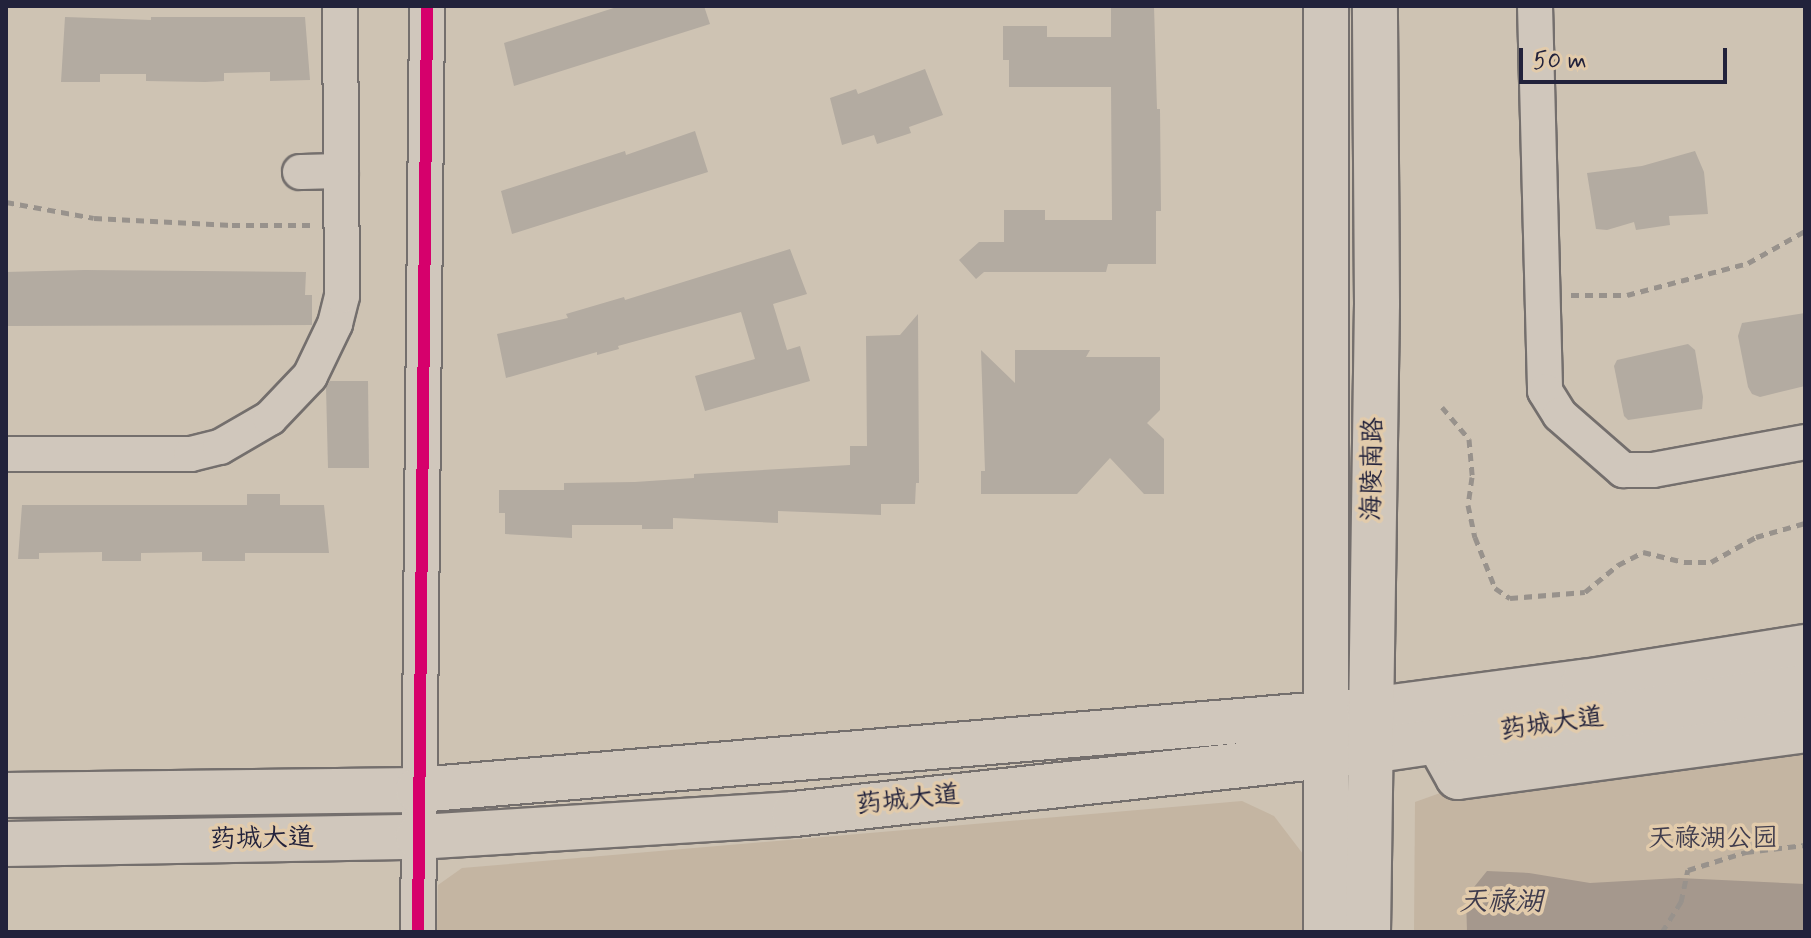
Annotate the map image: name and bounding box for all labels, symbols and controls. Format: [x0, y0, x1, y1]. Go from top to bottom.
scale bar [1523, 32, 1731, 82]
text: 50 m [1533, 46, 1587, 77]
street label: 海陵南路 [1357, 417, 1391, 521]
street label: 药城大道 [1498, 702, 1606, 748]
street label: 药城大道 [855, 780, 961, 822]
street label: 药城大道 [210, 823, 314, 857]
park label: 天禄湖公园 [1648, 824, 1778, 856]
water label: 天禄湖 [1459, 886, 1543, 920]

